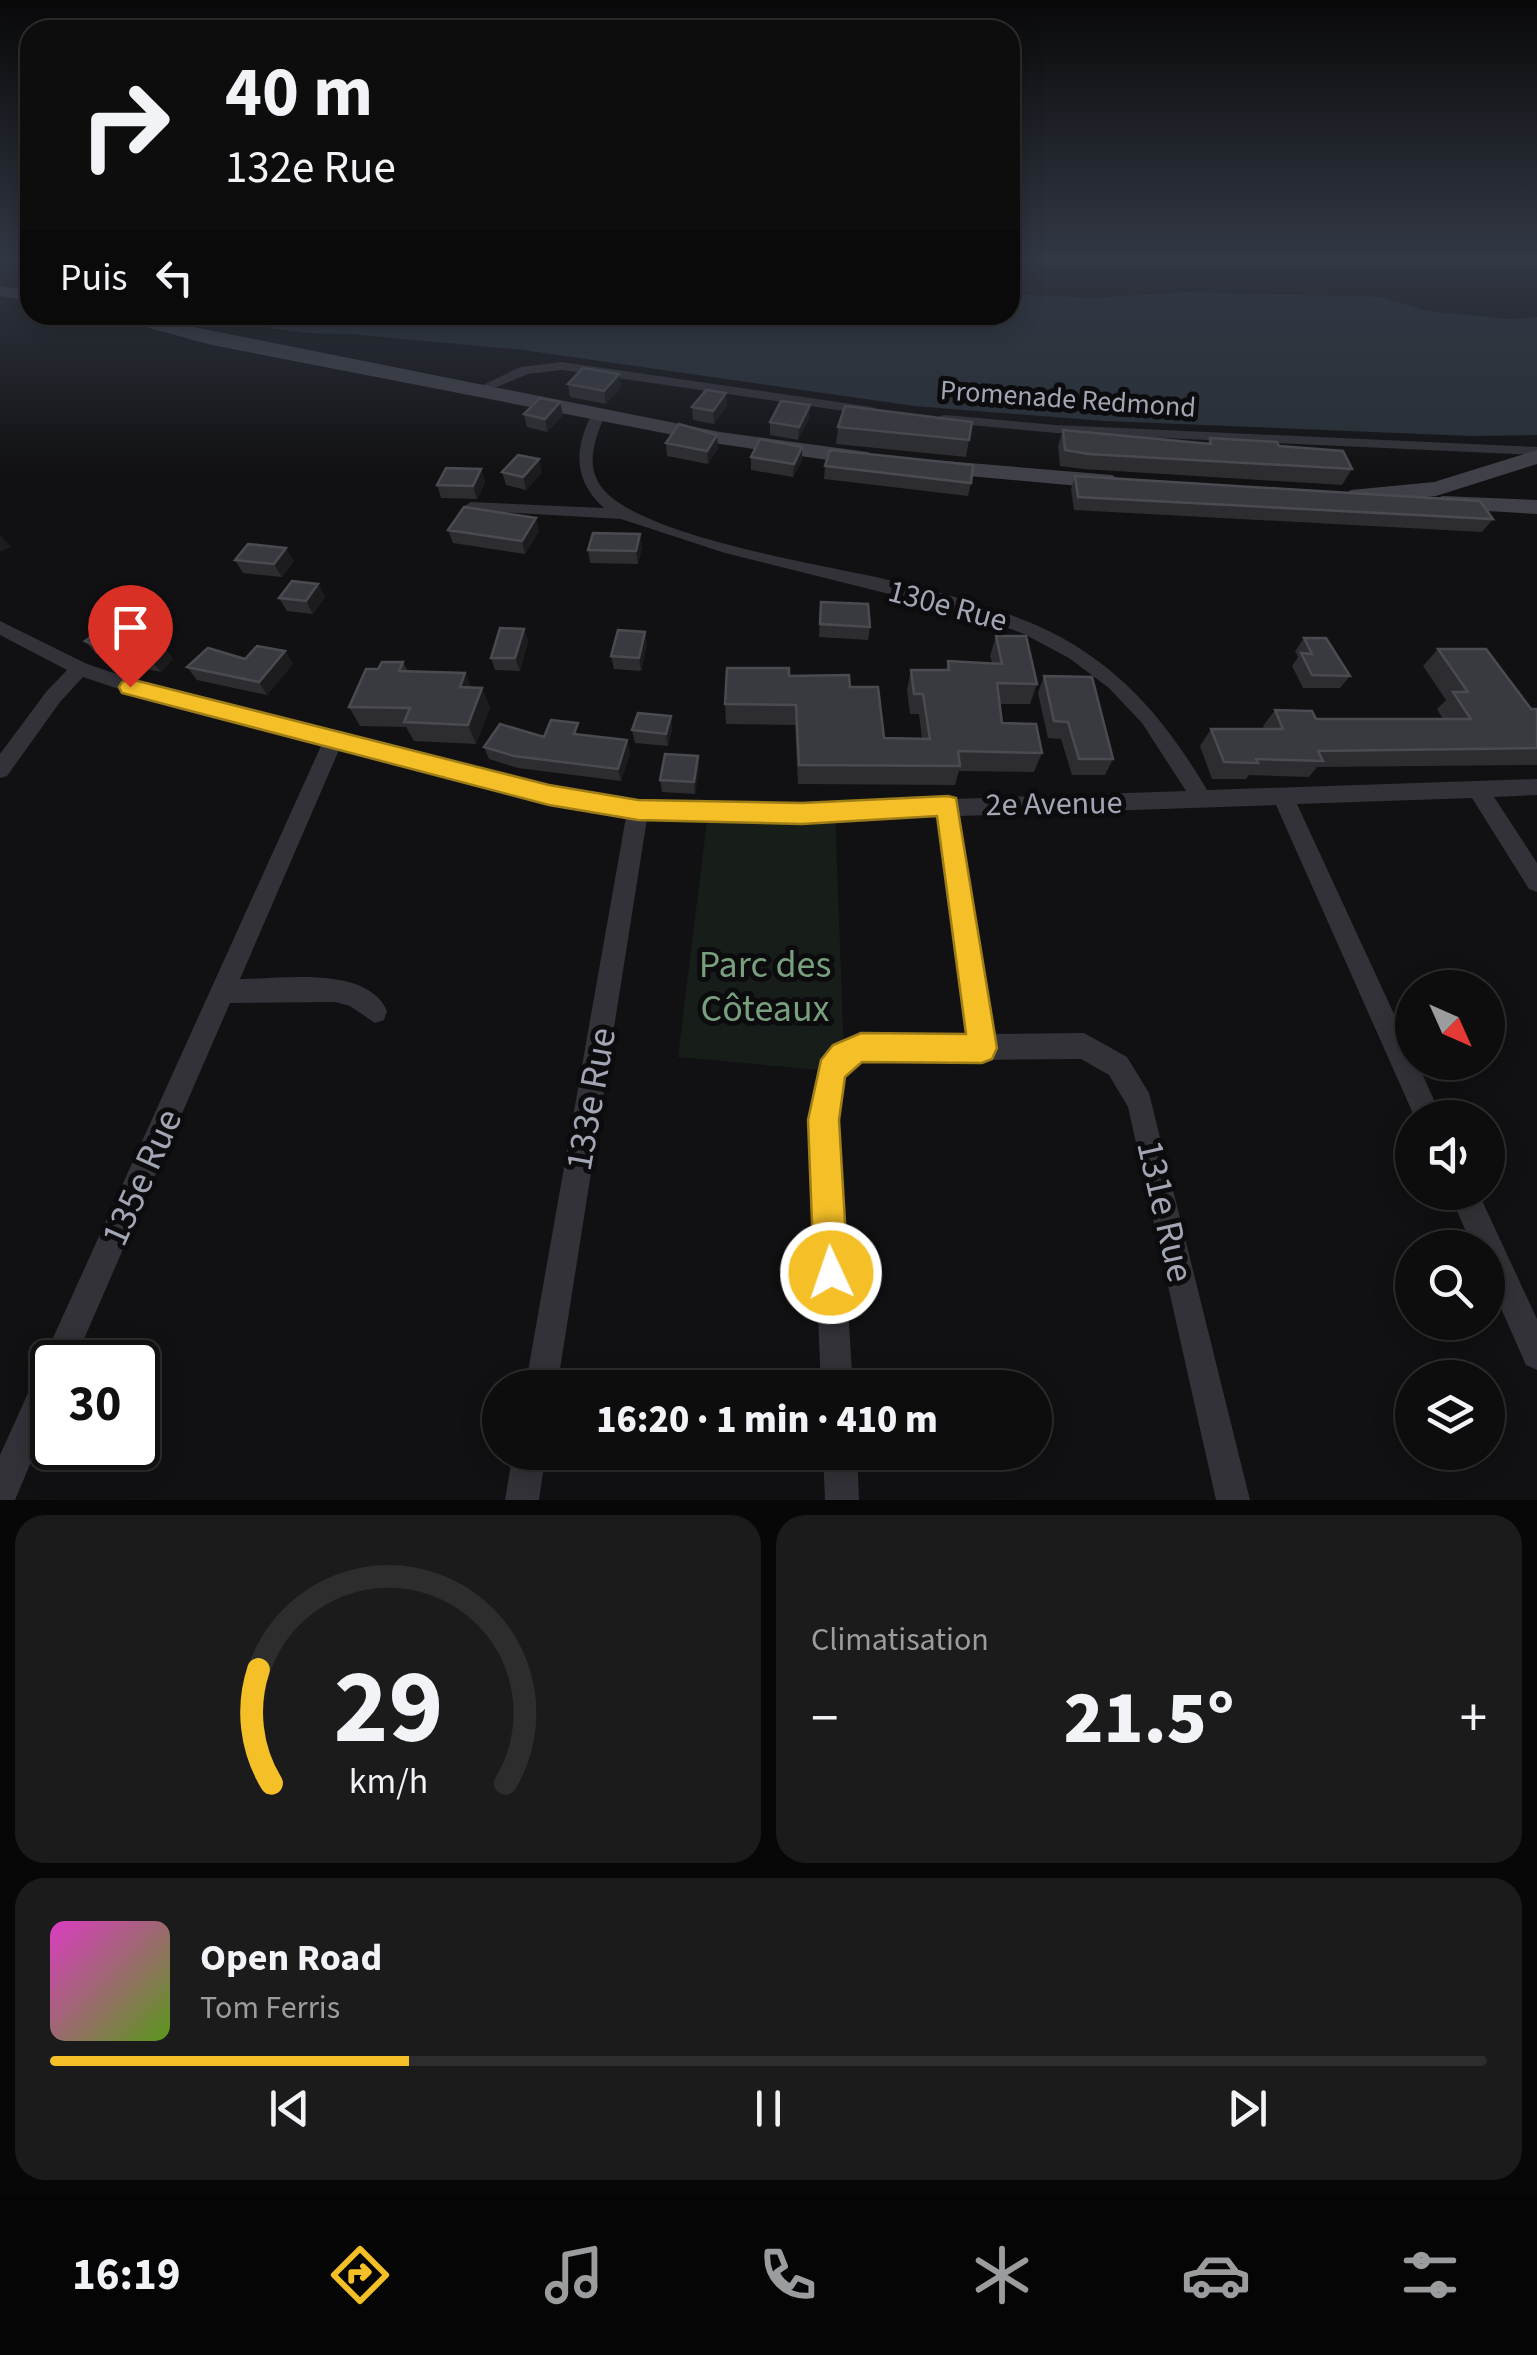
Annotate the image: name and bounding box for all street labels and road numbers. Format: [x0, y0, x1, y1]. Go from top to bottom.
street label: Promenade Redmond [939, 370, 1197, 428]
street label: 130e Rue [883, 568, 1012, 644]
street label: 2e Avenue [985, 780, 1123, 828]
street label: 133e Rue [552, 1023, 630, 1175]
street label: 135e Rue [88, 1101, 196, 1254]
street label: 131e Rue [1122, 1135, 1208, 1288]

